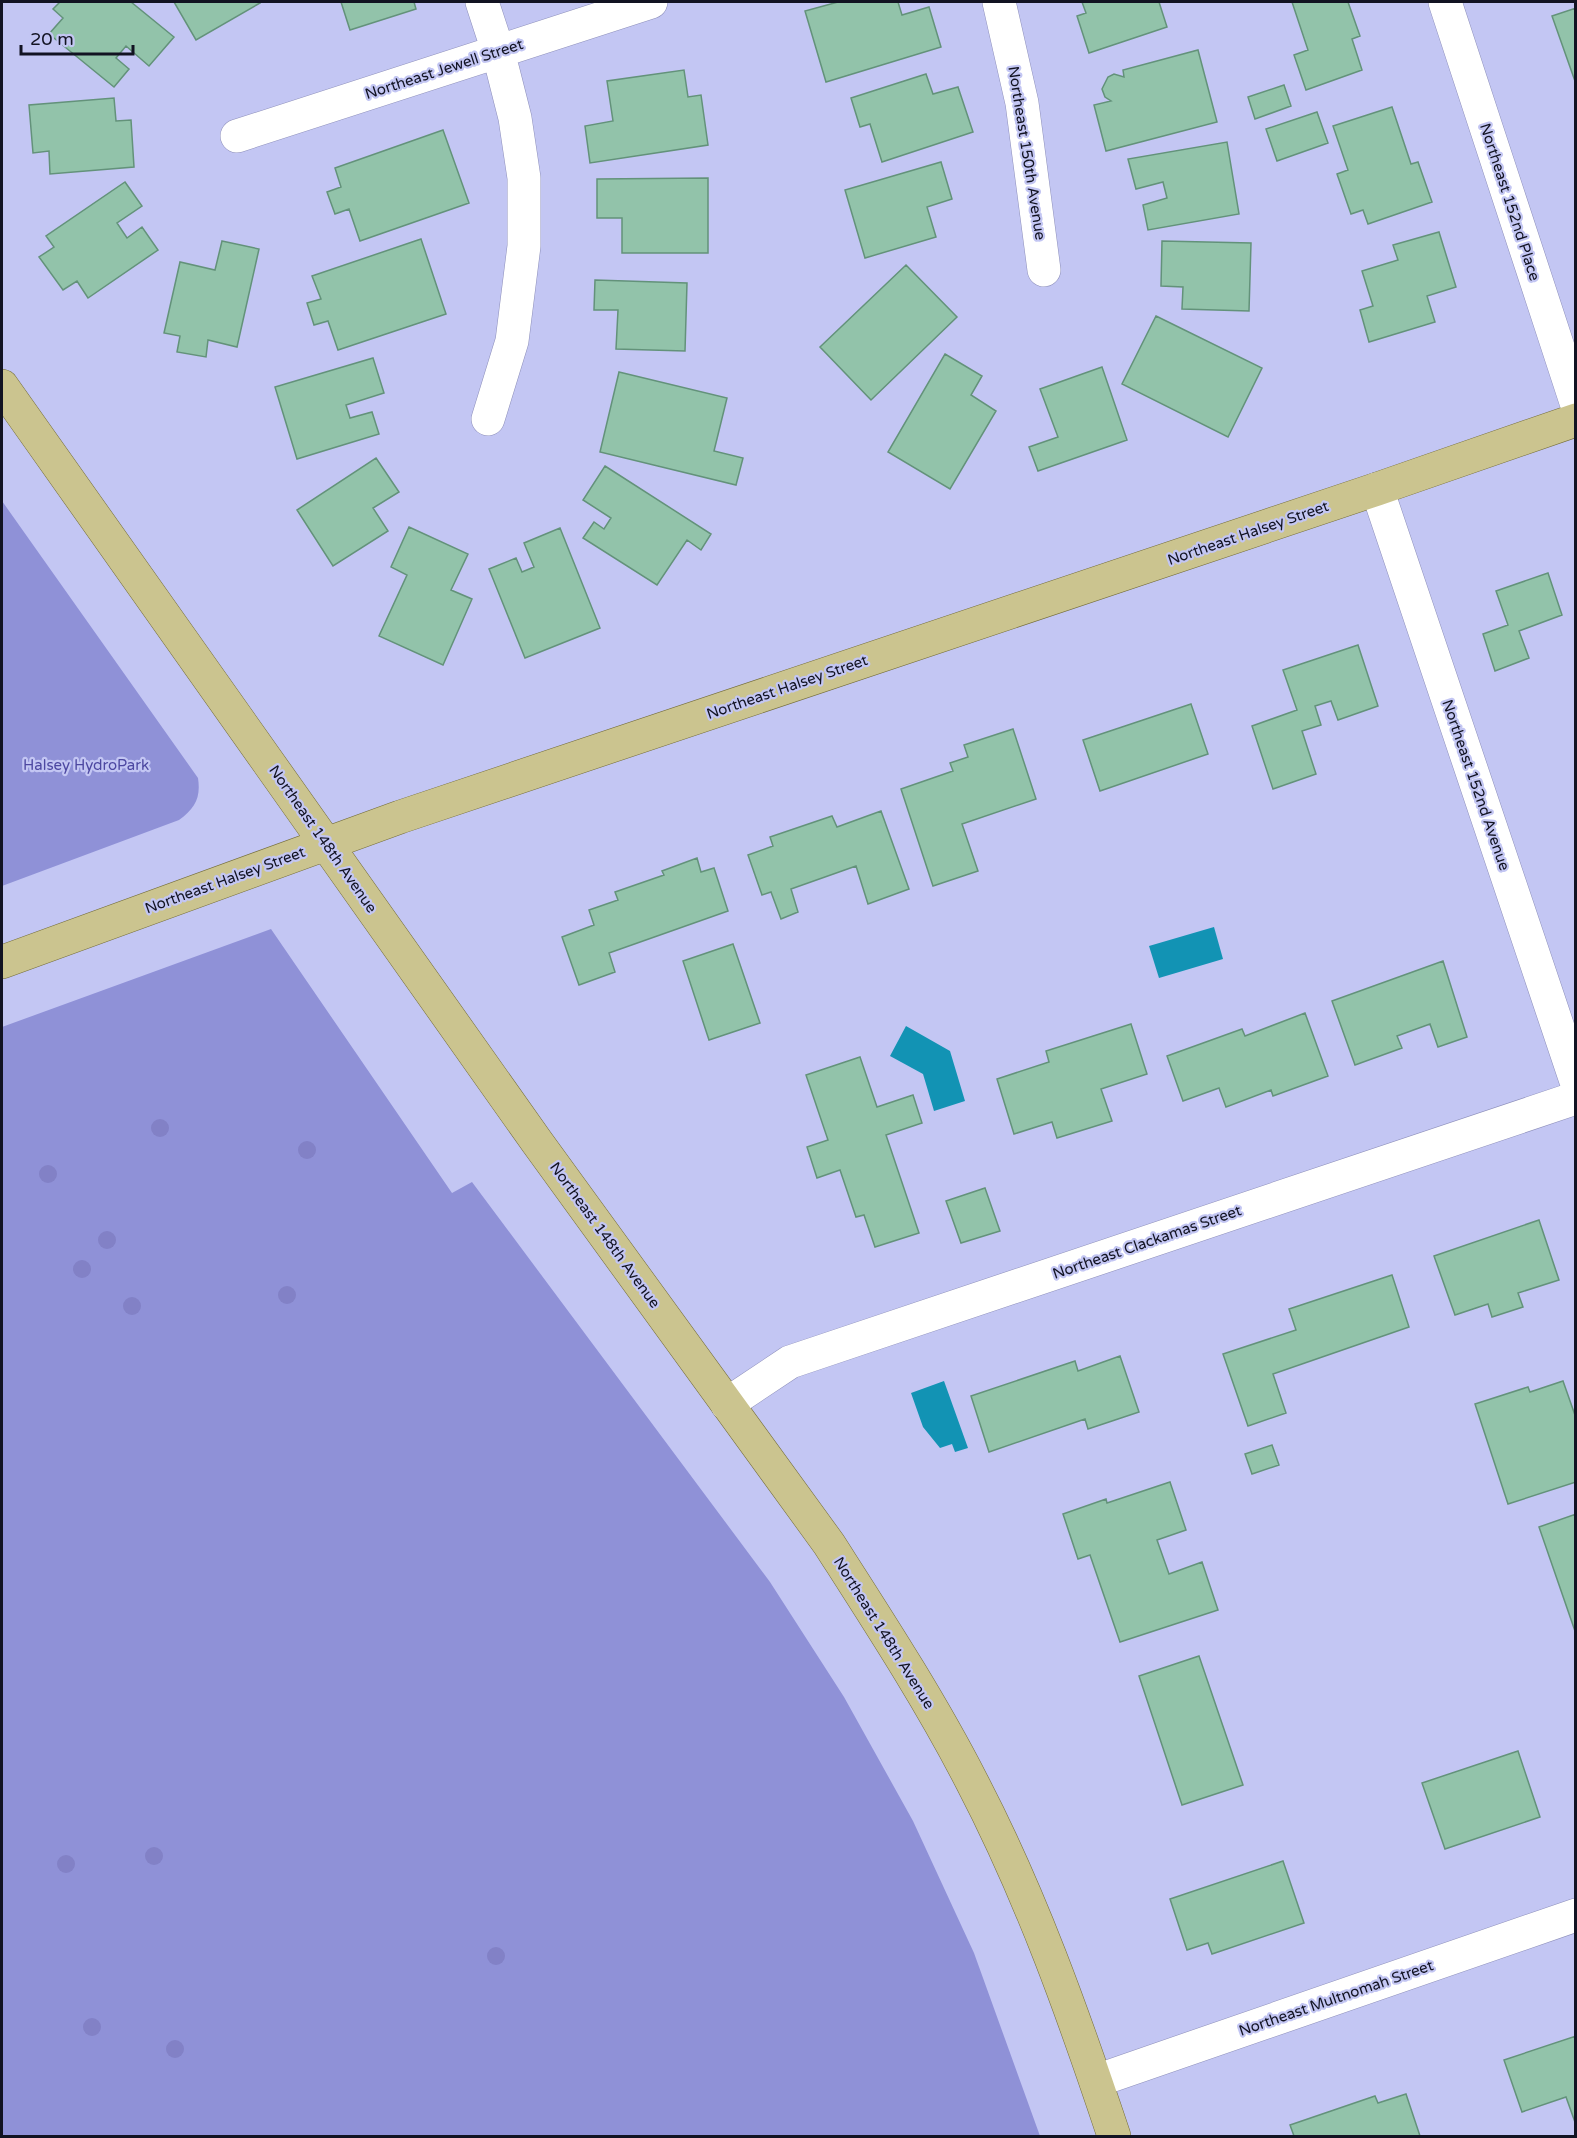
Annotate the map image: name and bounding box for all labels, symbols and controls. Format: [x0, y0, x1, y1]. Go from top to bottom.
scale bar [21, 18, 134, 56]
text: 20 m [30, 28, 74, 50]
street label: Northeast Jewell Street [363, 35, 526, 103]
street label: Northeast 150th Avenue [1004, 65, 1050, 241]
street label: Northeast 152nd Place [1476, 121, 1544, 283]
street label: Northeast Halsey Street [1165, 497, 1331, 569]
street label: Northeast Halsey Street [704, 651, 870, 723]
street label: Northeast 152nd Avenue [1438, 697, 1514, 873]
park label: Halsey HydroPark [23, 756, 149, 774]
street label: Northeast 148th Avenue [265, 762, 381, 916]
street label: Northeast Halsey Street [142, 843, 308, 917]
street label: Northeast 148th Avenue [546, 1159, 664, 1311]
street label: Northeast Clackamas Street [1050, 1201, 1244, 1283]
street label: Northeast 148th Avenue [830, 1554, 938, 1712]
street label: Northeast Multnomah Street [1236, 1956, 1436, 2040]

